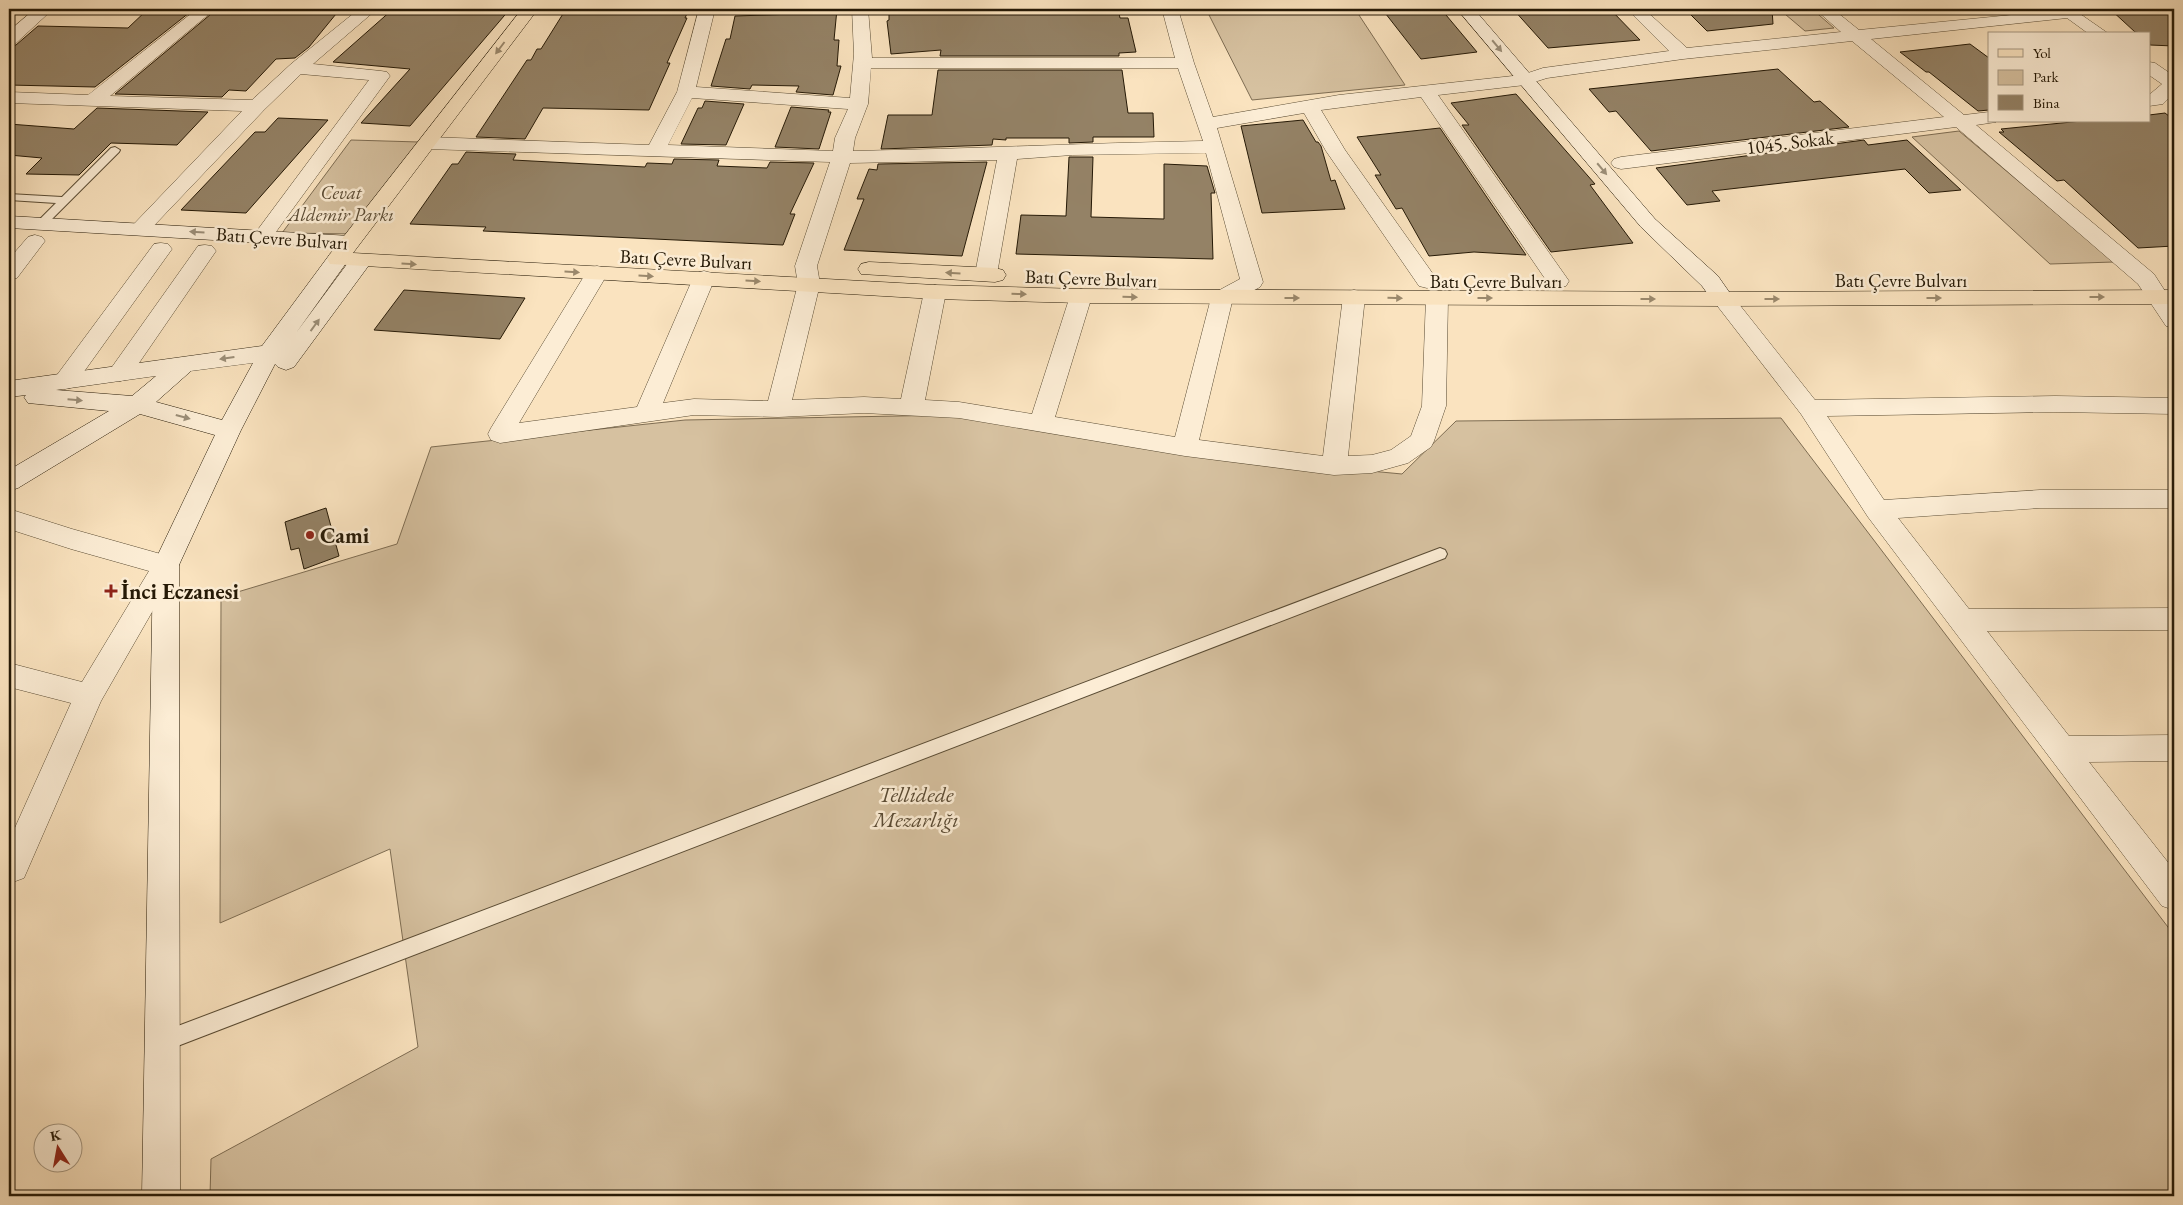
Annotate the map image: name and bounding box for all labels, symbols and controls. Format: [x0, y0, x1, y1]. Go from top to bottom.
legend [1988, 32, 2150, 122]
one-way arrow [1491, 39, 1502, 52]
one-way arrow [495, 41, 506, 54]
text: Yol [2033, 43, 2051, 62]
text: Park [2033, 67, 2060, 86]
text: Bina [2033, 93, 2059, 112]
street label: 1045. Sokak [1745, 125, 1836, 160]
one-way arrow [1597, 163, 1608, 176]
park label: Cevat Aldemir Parkı [286, 180, 394, 227]
street label: Batı Çevre Bulvarı [215, 221, 349, 256]
one-way arrow [189, 228, 205, 236]
street label: Batı Çevre Bulvarı [619, 244, 753, 275]
one-way arrow [402, 260, 418, 268]
street label: Batı Çevre Bulvarı [1024, 264, 1158, 293]
street label: Batı Çevre Bulvarı [1835, 268, 1967, 293]
one-way arrow [564, 269, 580, 277]
one-way arrow [945, 269, 961, 277]
street label: Batı Çevre Bulvarı [1430, 269, 1562, 294]
one-way arrow [638, 272, 654, 280]
one-way arrow [745, 278, 761, 286]
one-way arrow [1011, 290, 1027, 298]
one-way arrow [1122, 293, 1138, 301]
one-way arrow [2089, 293, 2105, 301]
one-way arrow [1284, 294, 1300, 302]
one-way arrow [1388, 294, 1404, 302]
one-way arrow [1478, 294, 1494, 302]
one-way arrow [1926, 294, 1942, 302]
one-way arrow [1640, 295, 1656, 303]
one-way arrow [1764, 295, 1780, 303]
one-way arrow [309, 319, 320, 332]
one-way arrow [219, 354, 235, 362]
one-way arrow [67, 396, 83, 404]
one-way arrow [175, 414, 190, 422]
place label: Cami [320, 521, 370, 550]
marker: Cami [304, 529, 316, 541]
place label: İnci Eczanesi [121, 577, 239, 606]
marker: İnci Eczanesi [105, 585, 117, 597]
park label: Tellidede Mezarlığı [871, 780, 959, 834]
north arrow [32, 1122, 82, 1172]
text: K [49, 1125, 63, 1145]

